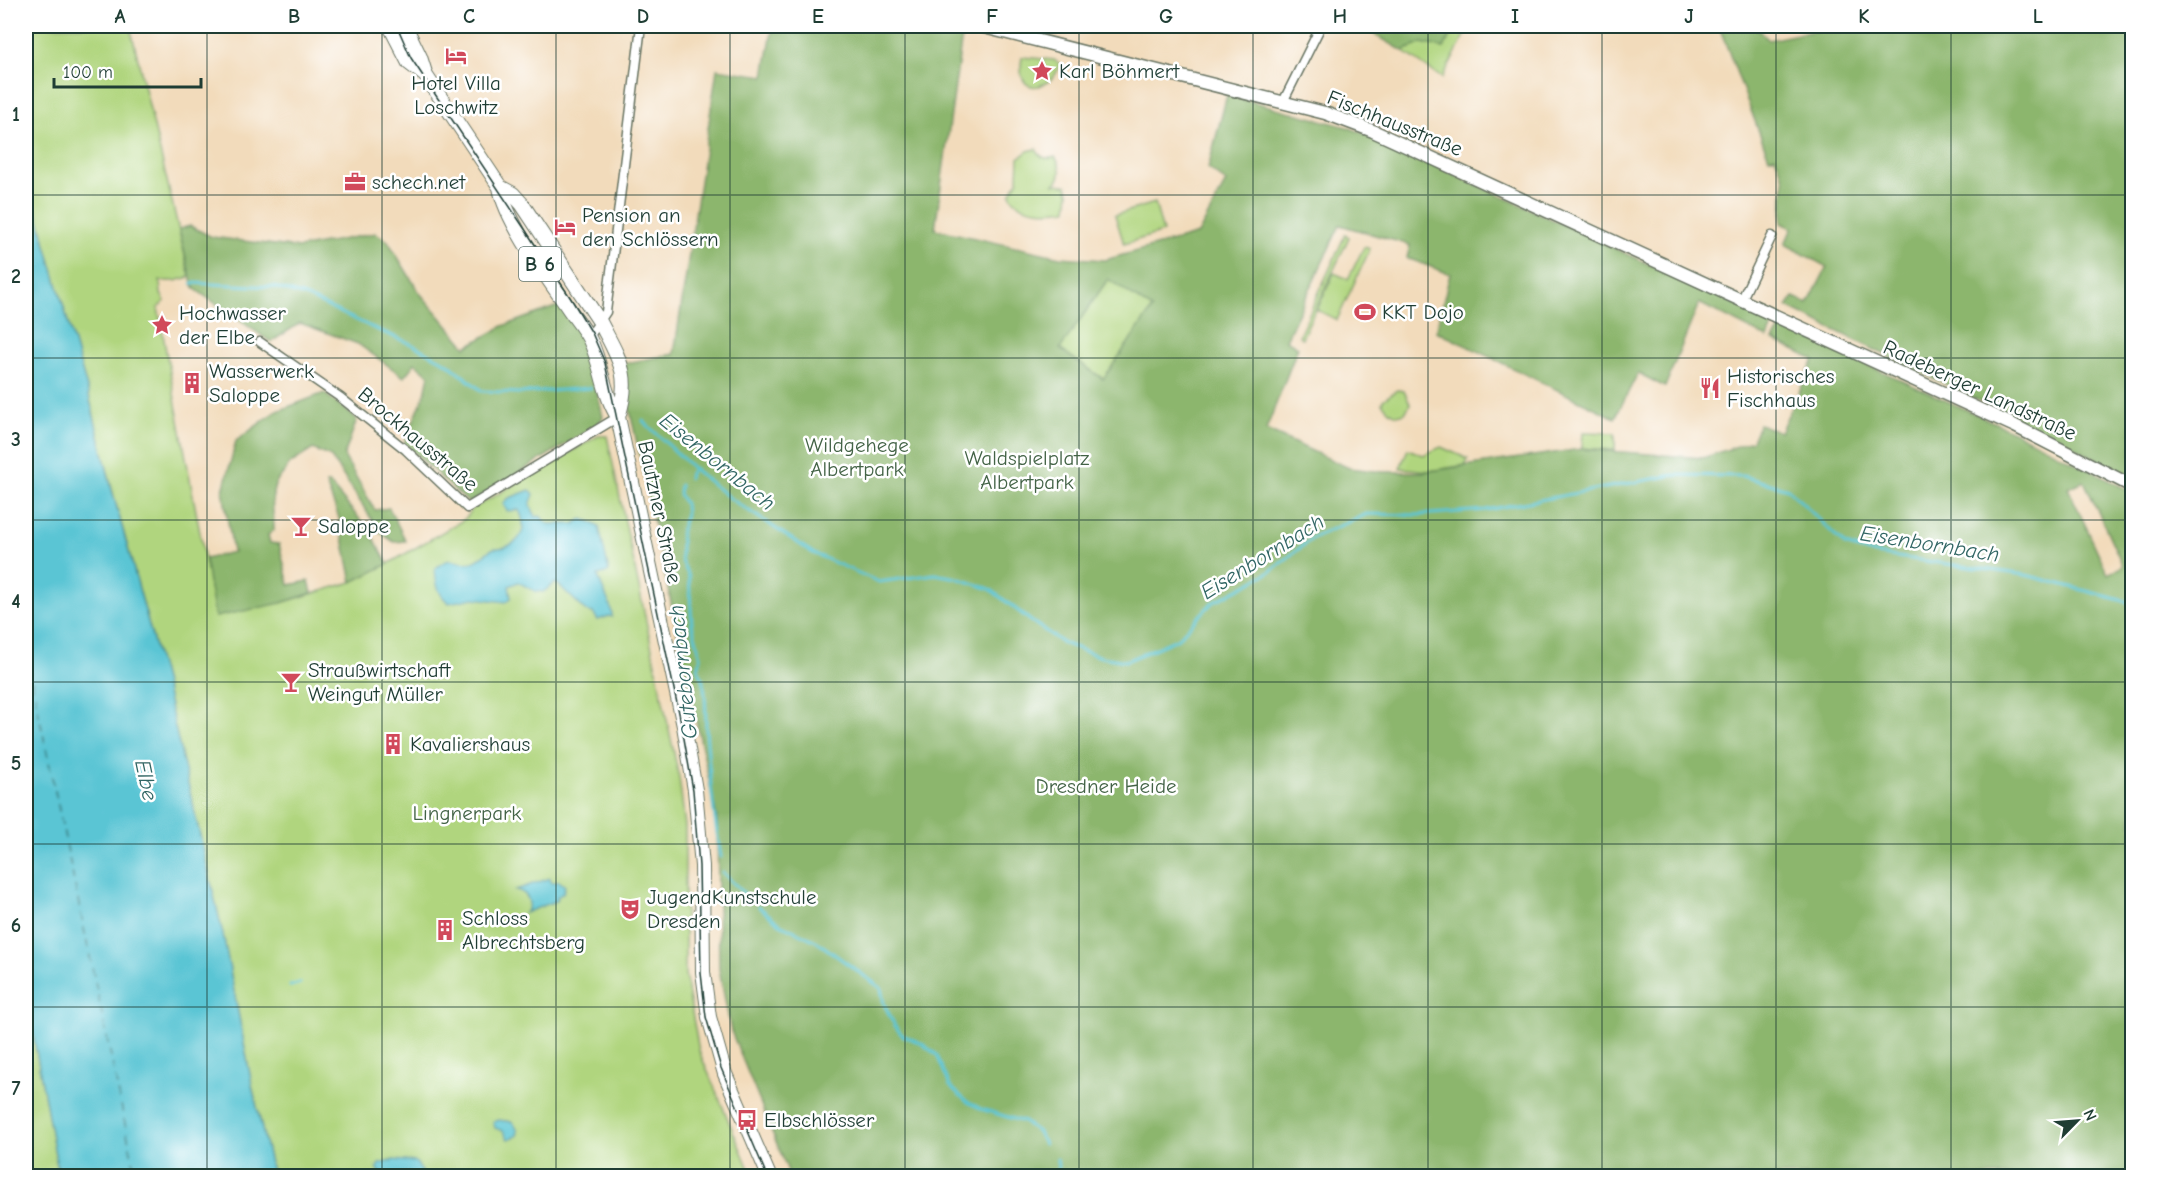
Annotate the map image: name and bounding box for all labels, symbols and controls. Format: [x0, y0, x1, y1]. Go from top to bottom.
text: A [114, 5, 126, 28]
text: B [288, 5, 300, 28]
text: C [463, 5, 475, 28]
text: D [637, 5, 649, 28]
text: E [812, 5, 824, 28]
text: F [986, 5, 998, 28]
text: G [1159, 5, 1173, 28]
text: H [1333, 5, 1347, 28]
text: I [1511, 5, 1519, 28]
text: J [1684, 5, 1694, 28]
text: K [1858, 5, 1870, 28]
text: L [2033, 5, 2043, 28]
hotel icon: Hotel Villa Loschwitz [444, 44, 468, 68]
scale bar [54, 51, 201, 89]
place icon: Karl Böhmert [1030, 59, 1054, 83]
place label: Karl Böhmert [1059, 59, 1180, 83]
text: 100 m [63, 62, 113, 83]
place label: Hotel Villa Loschwitz [411, 71, 501, 119]
street label: Fischhausstraße [1324, 85, 1466, 161]
text: 1 [12, 103, 20, 126]
office icon: schech.net [343, 170, 367, 194]
place label: schech.net [372, 170, 466, 194]
place label: Pension an den Schlössern [582, 203, 719, 251]
hotel icon: Pension an den Schlössern [553, 215, 577, 239]
road number: B 6 [519, 247, 561, 281]
text: 2 [11, 265, 21, 288]
sports icon: KKT Dojo [1353, 300, 1377, 324]
place label: KKT Dojo [1382, 300, 1464, 324]
place label: Hochwasser der Elbe [179, 301, 287, 349]
place icon: Hochwasser der Elbe [150, 313, 174, 337]
street label: Radeberger Landstraße [1880, 335, 2080, 445]
place label: Wasserwerk Saloppe [209, 359, 314, 407]
place label: Historisches Fischhaus [1727, 364, 1835, 412]
building icon: Wasserwerk Saloppe [180, 371, 204, 395]
restaurant icon: Historisches Fischhaus [1698, 376, 1722, 400]
street label: Brockhausstraße [353, 382, 483, 496]
water label: Eisenbornbach [655, 407, 780, 516]
text: 3 [11, 428, 21, 451]
park label: Wildgehege Albertpark [805, 433, 909, 481]
street label: Bautzner Straße [633, 439, 687, 585]
park label: Waldspielplatz Albertpark [965, 446, 1089, 494]
water label: Eisenbornbach [1196, 509, 1329, 605]
bar icon: Saloppe [289, 514, 313, 538]
place label: Saloppe [318, 514, 389, 538]
water label: Eisenbornbach [1858, 520, 2001, 568]
text: 4 [11, 590, 21, 613]
water label: Gutebornbach [663, 603, 703, 740]
place label: Straußwirtschaft Weingut Müller [308, 658, 452, 706]
bar icon: Straußwirtschaft Weingut Müller [279, 670, 303, 694]
building icon: Kavaliershaus [381, 732, 405, 756]
place label: Kavaliershaus [410, 732, 530, 756]
text: 5 [11, 752, 21, 775]
water label: Elbe [129, 757, 163, 803]
park label: Dresdner Heide [1035, 774, 1177, 798]
park label: Lingnerpark [413, 801, 521, 825]
place label: JugendKunstschule Dresden [647, 885, 816, 933]
theatre icon: JugendKunstschule Dresden [618, 897, 642, 921]
place label: Schloss Albrechtsberg [462, 906, 585, 954]
text: 6 [11, 914, 21, 937]
building icon: Schloss Albrechtsberg [433, 918, 457, 942]
text: 7 [12, 1077, 21, 1100]
north arrow [2047, 1091, 2107, 1151]
text: N [2079, 1107, 2100, 1124]
bus stop icon: Elbschlösser [735, 1108, 759, 1132]
place label: Elbschlösser [764, 1108, 875, 1132]

